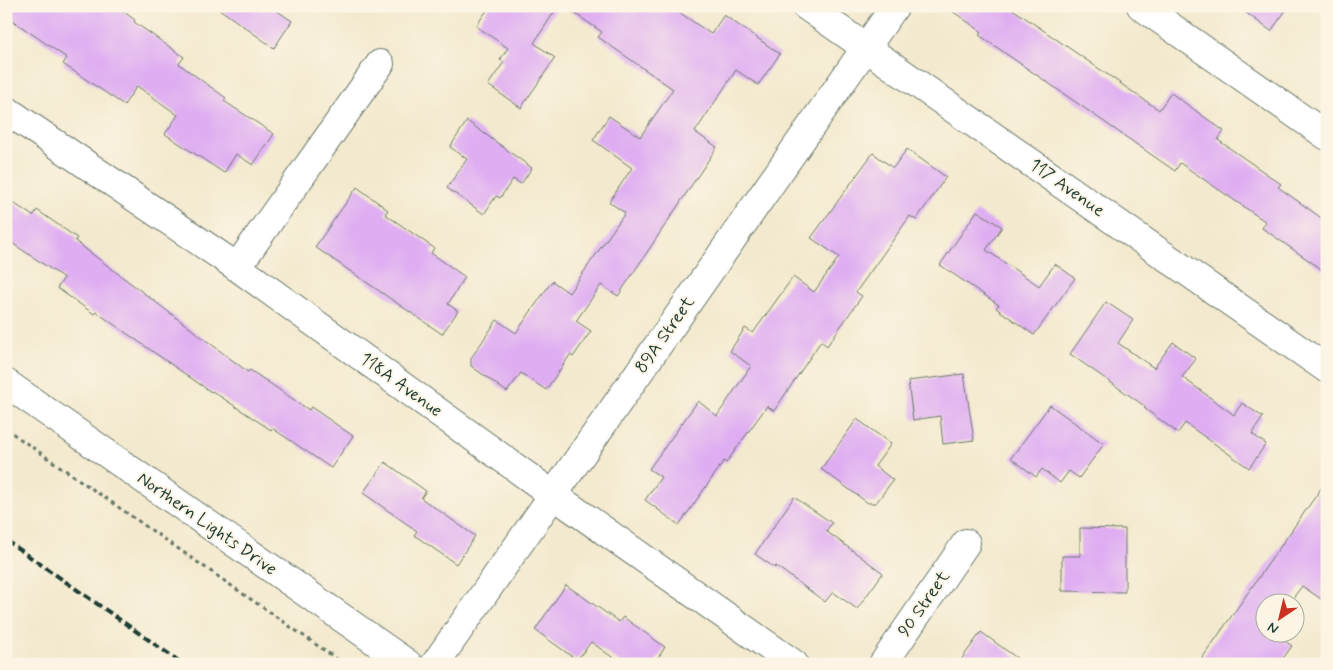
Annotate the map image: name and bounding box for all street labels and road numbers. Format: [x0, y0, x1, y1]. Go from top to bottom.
street label: 117 Avenue [1024, 153, 1110, 223]
street label: 89A Street [630, 291, 701, 378]
street label: 118A Avenue [355, 347, 447, 423]
street label: Northern Lights Drive [132, 467, 282, 581]
street label: 90 Street [893, 566, 956, 642]

